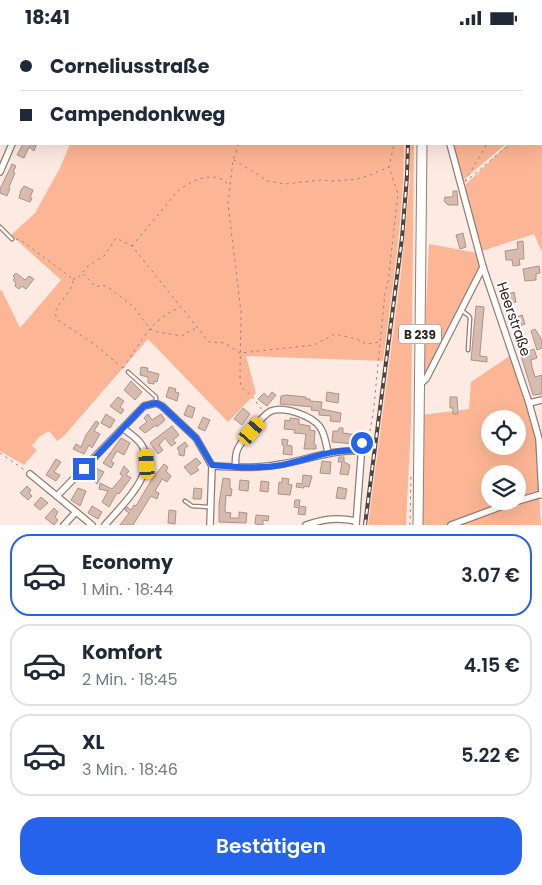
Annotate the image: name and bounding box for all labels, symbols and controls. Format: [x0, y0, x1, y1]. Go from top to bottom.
text: 18:41 [25, 4, 70, 31]
text: Corneliusstraße [50, 53, 209, 80]
text: Campendonkweg [50, 101, 226, 128]
street label: Heerstraße [492, 279, 536, 359]
road number: B 239 [399, 325, 441, 343]
map controls [481, 410, 526, 510]
button: locate [481, 410, 526, 455]
car [236, 415, 267, 447]
route start [351, 432, 373, 454]
car [138, 449, 155, 479]
route end [73, 458, 95, 480]
button: layers [481, 465, 526, 510]
text: Economy [82, 549, 173, 576]
icon: car [22, 553, 67, 598]
text: 3.07 € [461, 562, 520, 589]
text: 1 Min. · 18:44 [82, 578, 173, 601]
text: Komfort [82, 639, 162, 666]
icon: car [22, 643, 67, 688]
text: 4.15 € [464, 652, 520, 679]
text: 2 Min. · 18:45 [82, 668, 177, 691]
text: XL [82, 729, 105, 756]
icon: car [22, 733, 67, 778]
text: 5.22 € [461, 742, 520, 769]
text: 3 Min. · 18:46 [82, 758, 178, 781]
button: Bestätigen [20, 817, 522, 875]

